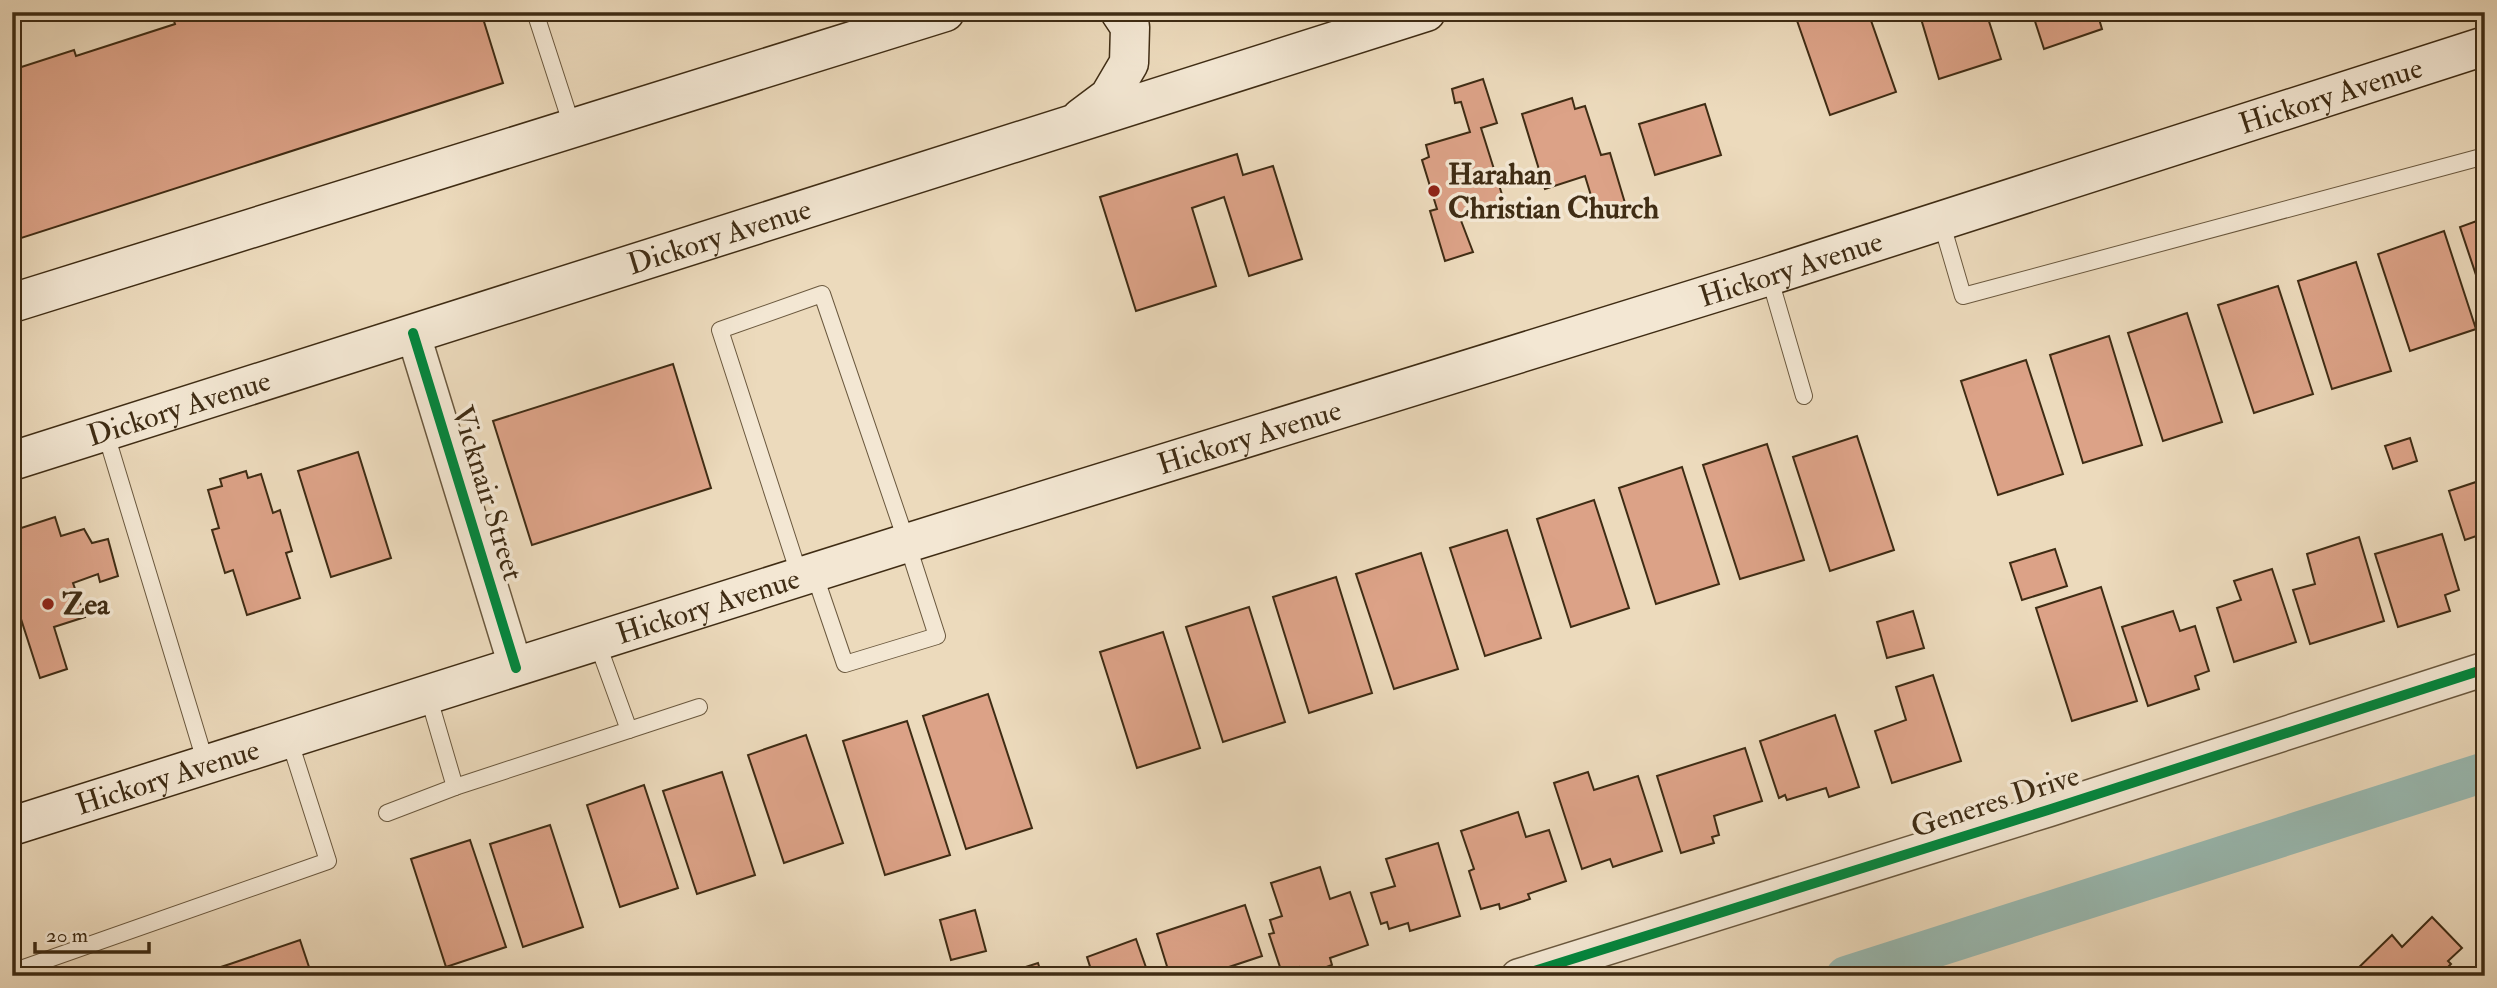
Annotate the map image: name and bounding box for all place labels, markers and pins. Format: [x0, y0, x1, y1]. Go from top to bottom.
place label: Harahan Christian Church [1448, 156, 1659, 227]
marker: Harahan Christian Church [1426, 183, 1442, 199]
place label: Zea [62, 586, 111, 623]
marker: Zea [40, 596, 56, 612]

